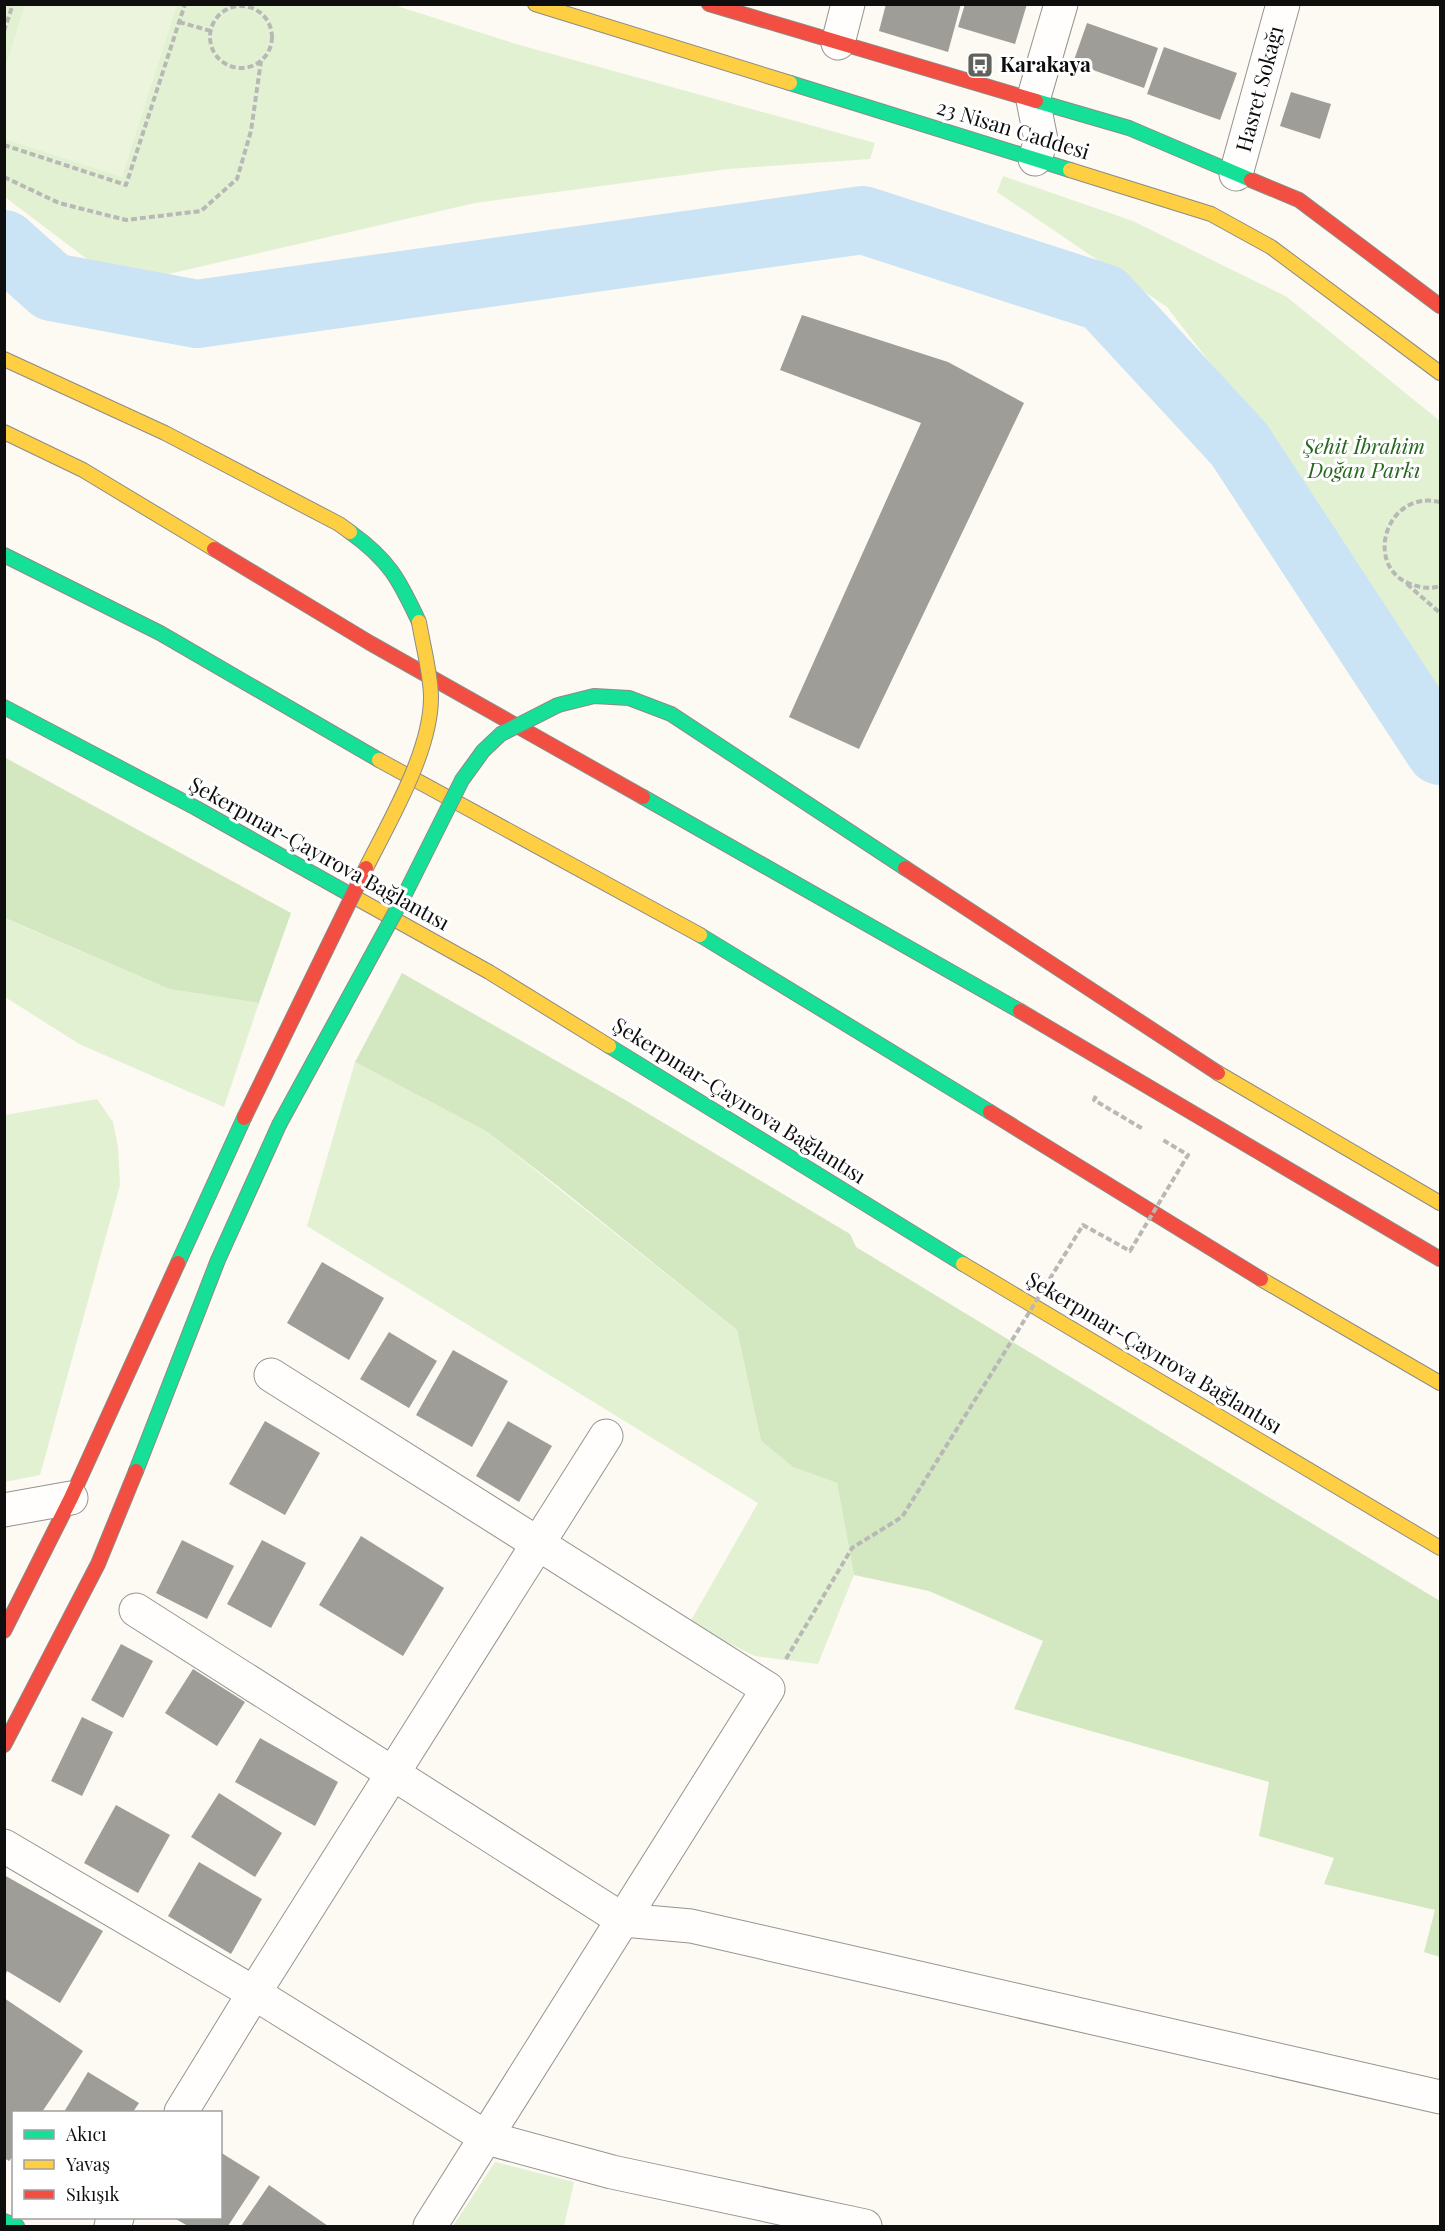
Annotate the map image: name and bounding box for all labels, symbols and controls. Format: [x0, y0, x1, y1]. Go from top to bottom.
street label: Hasret Sokağı [1228, 22, 1288, 154]
place label: Karakaya [1000, 49, 1091, 77]
bus stop icon: Karakaya [965, 50, 995, 80]
street label: 23 Nisan Caddesi [934, 92, 1093, 165]
park label: Şehit İbrahim Doğan Parkı [1302, 431, 1425, 483]
street label: Şekerpınar-Çayırova Bağlantısı [185, 769, 455, 936]
street label: Şekerpınar-Çayırova Bağlantısı [608, 1010, 872, 1189]
street label: Şekerpınar-Çayırova Bağlantısı [1022, 1264, 1288, 1439]
legend [12, 2111, 222, 2219]
text: Akıcı [65, 2122, 107, 2146]
text: Yavaş [65, 2152, 110, 2176]
text: Sıkışık [66, 2182, 119, 2206]

